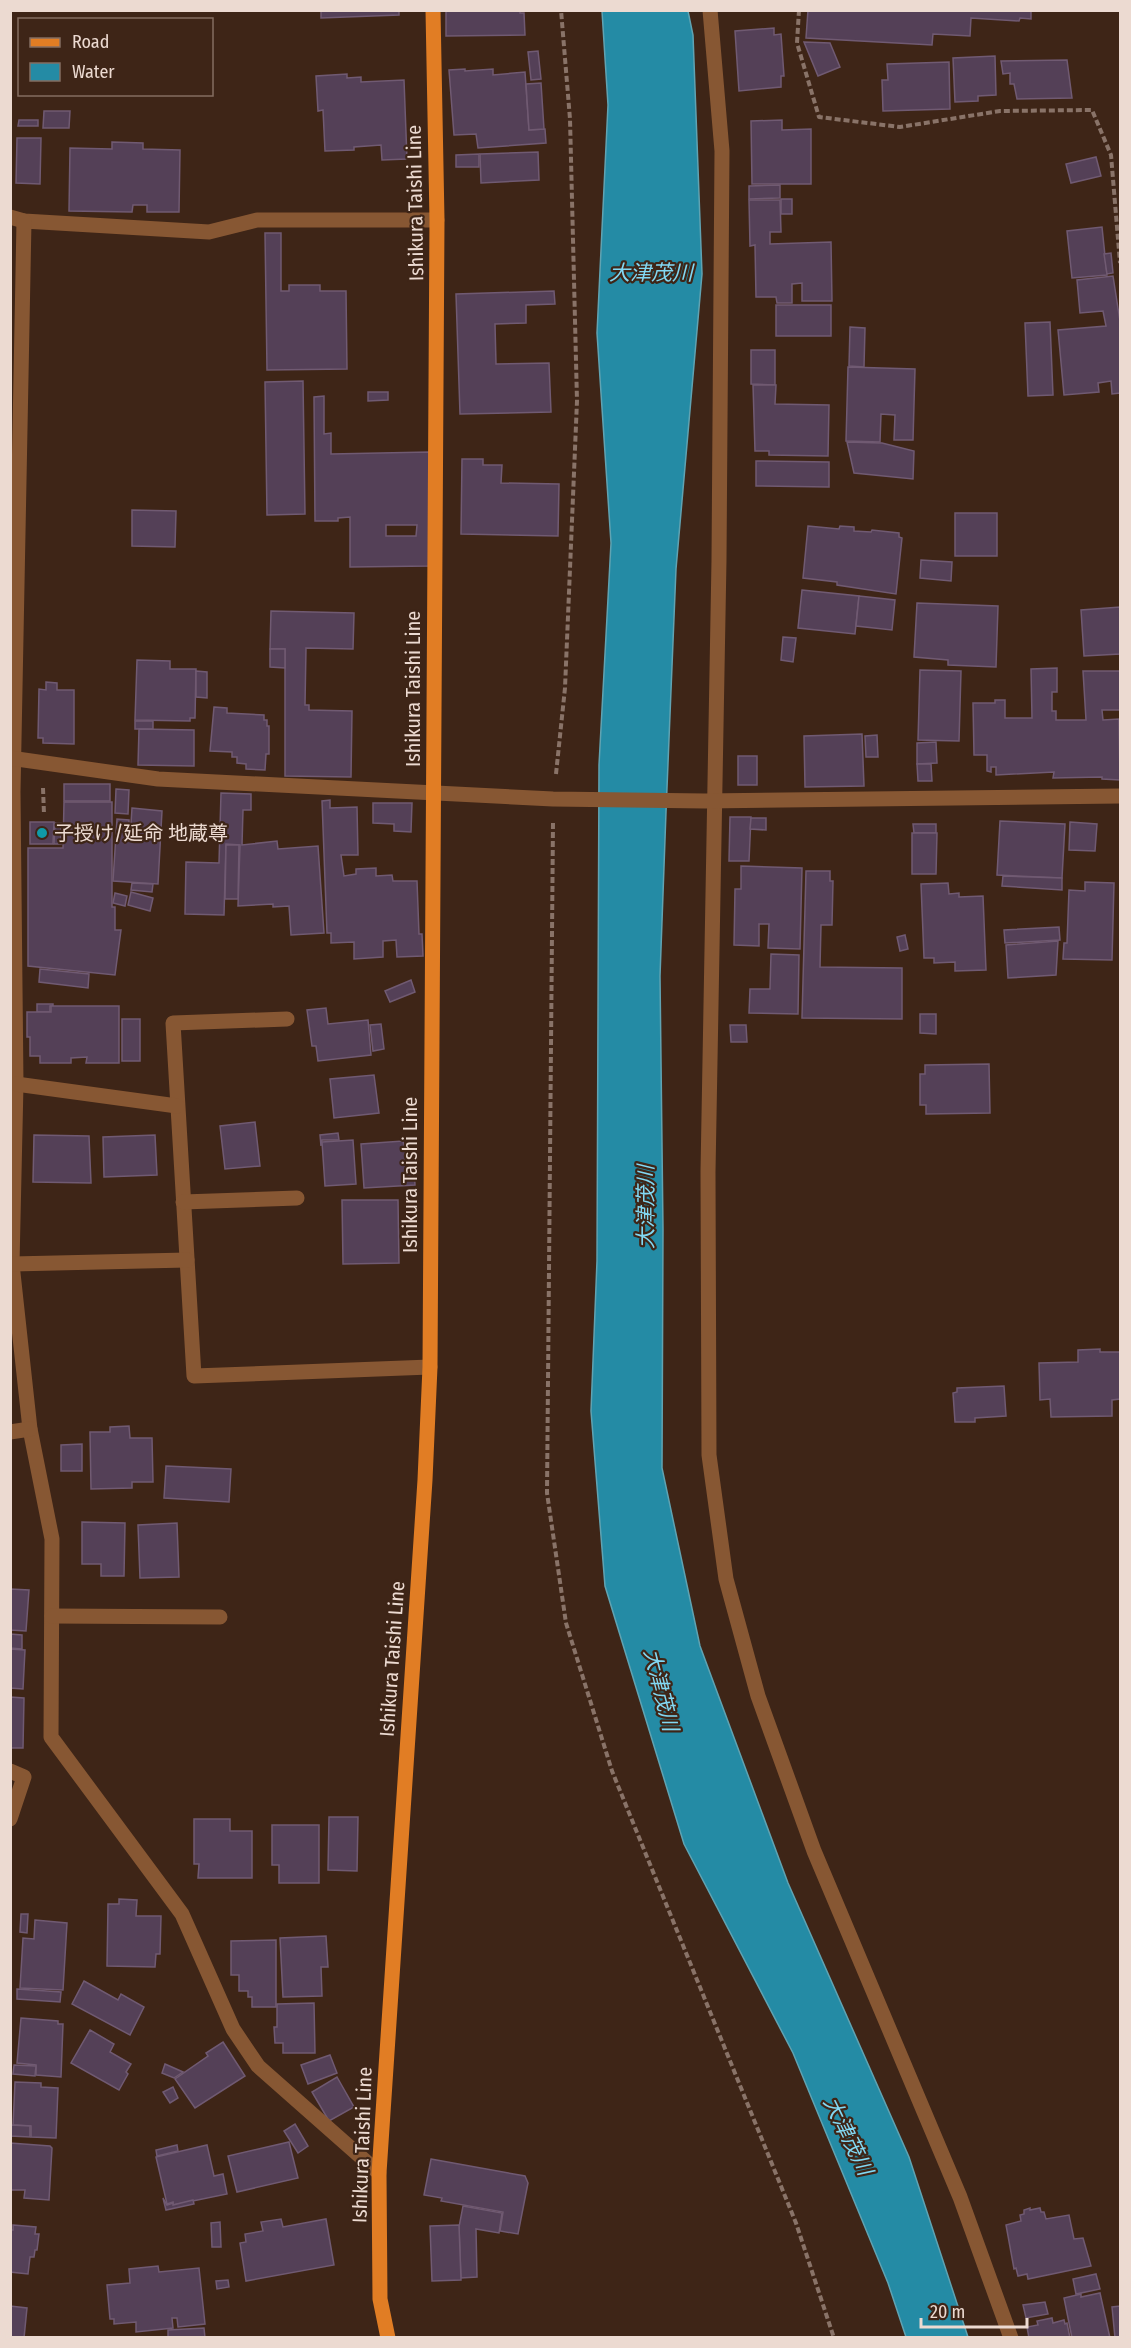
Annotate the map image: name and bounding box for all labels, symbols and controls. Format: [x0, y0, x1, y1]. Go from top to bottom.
legend [18, 18, 213, 96]
text: Road [72, 31, 109, 53]
text: Water [72, 61, 115, 83]
street label: Ishikura Taishi Line [402, 125, 428, 281]
water label: 大津茂川 [609, 260, 695, 286]
street label: Ishikura Taishi Line [401, 611, 425, 767]
place label: 子授け/延命 地蔵尊 [54, 821, 228, 845]
marker: 子授け/延命 地蔵尊 [35, 826, 49, 840]
street label: Ishikura Taishi Line [398, 1097, 422, 1253]
water label: 大津茂川 [633, 1163, 659, 1249]
street label: Ishikura Taishi Line [375, 1580, 409, 1738]
water label: 大津茂川 [638, 1646, 684, 1736]
street label: Ishikura Taishi Line [347, 2067, 377, 2223]
water label: 大津茂川 [818, 2093, 879, 2181]
scale bar [921, 2291, 1028, 2329]
text: 20 m [930, 2301, 965, 2323]

